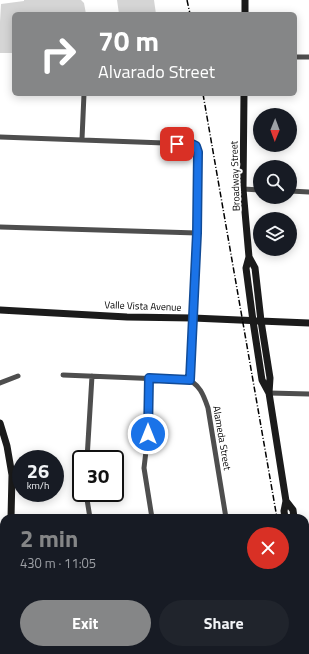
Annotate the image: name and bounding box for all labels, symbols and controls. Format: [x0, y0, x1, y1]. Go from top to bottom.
text: 70 m [98, 19, 159, 62]
icon: right [32, 28, 84, 80]
text: Alvarado Street [98, 58, 215, 85]
north arrow [253, 108, 297, 152]
map controls [253, 108, 297, 256]
pin [160, 127, 194, 161]
icon: arrive [166, 133, 188, 155]
street label: Broadway Street [226, 140, 244, 211]
button: search [253, 160, 297, 204]
button: layers [253, 212, 297, 256]
street label: Valle Vista Avenue [104, 297, 182, 315]
street label: Alameda Street [209, 405, 235, 472]
position arrow [127, 413, 169, 455]
speed limit sign: 30 [72, 450, 124, 502]
text: 26 [27, 455, 49, 486]
text: km/h [27, 478, 49, 493]
text: 2 min [20, 520, 78, 556]
button: close [247, 527, 289, 569]
text: 430 m · 11:05 [20, 553, 96, 573]
button: Exit [20, 600, 151, 646]
button: Share [159, 600, 289, 646]

